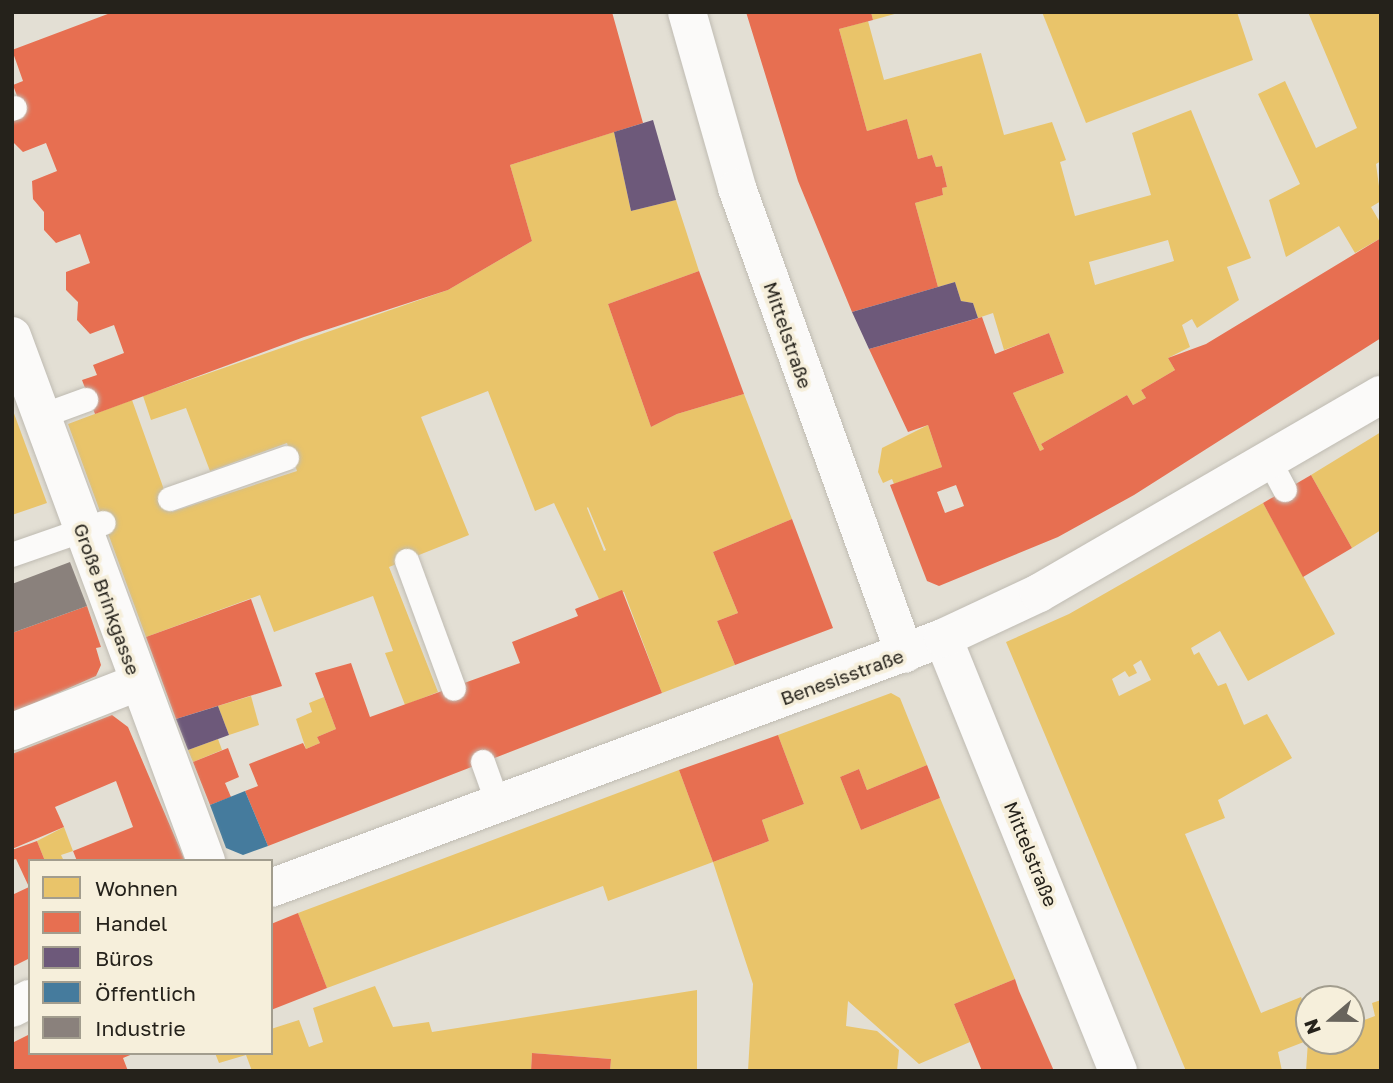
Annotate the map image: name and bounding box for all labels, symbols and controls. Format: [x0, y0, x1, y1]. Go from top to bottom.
street label: Mittelstraße [759, 279, 817, 391]
street label: Große Brinkgasse [69, 520, 145, 678]
street label: Benesisstraße [777, 644, 907, 710]
street label: Mittelstraße [1000, 798, 1062, 910]
legend [28, 859, 273, 1055]
text: Wohnen [95, 875, 178, 901]
text: Handel [95, 910, 168, 936]
text: Büros [95, 945, 154, 971]
text: Öffentlich [95, 980, 196, 1006]
north arrow [1295, 985, 1365, 1055]
text: Industrie [95, 1015, 186, 1041]
text: N [1298, 1016, 1325, 1037]

